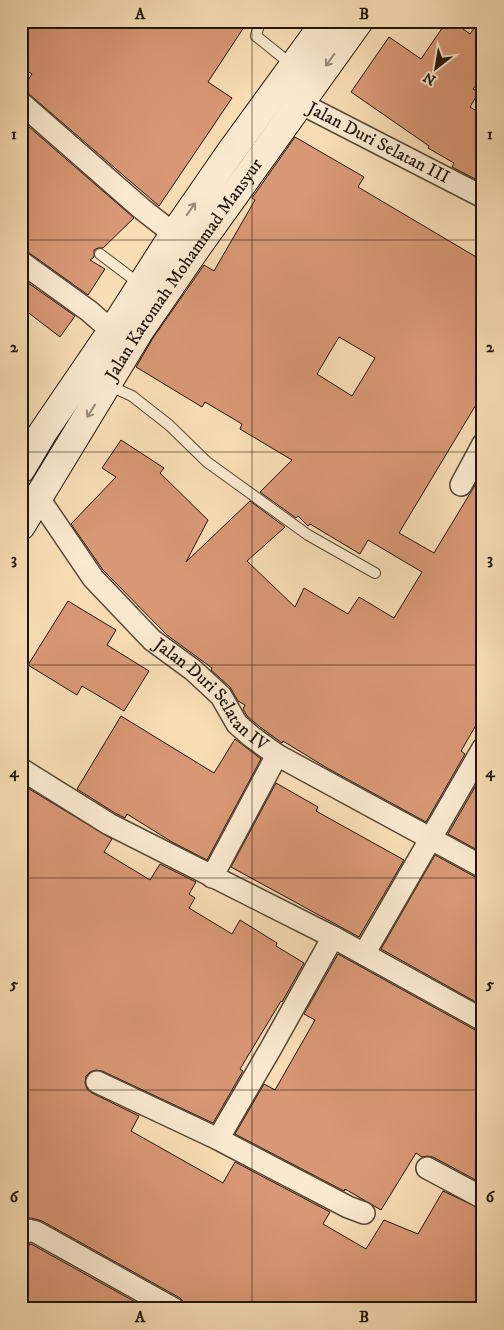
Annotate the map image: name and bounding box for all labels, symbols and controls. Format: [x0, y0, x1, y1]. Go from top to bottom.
text: A [134, 4, 146, 24]
text: B [359, 4, 369, 24]
north arrow [412, 42, 462, 92]
one-way arrow [325, 53, 335, 67]
text: N [420, 67, 439, 89]
street label: Jalan Duri Selatan III [302, 97, 453, 189]
text: 1 [11, 124, 17, 144]
text: 1 [487, 124, 493, 144]
street label: Jalan Karomah Mohammad Mansyur [100, 154, 268, 386]
one-way arrow [186, 202, 196, 216]
text: 2 [10, 337, 19, 357]
text: 2 [486, 337, 495, 357]
one-way arrow [86, 404, 96, 418]
text: 3 [11, 549, 17, 569]
text: 3 [487, 549, 493, 569]
street label: Jalan Duri Selatan IV [148, 633, 273, 756]
text: 4 [8, 762, 19, 782]
text: 4 [484, 762, 495, 782]
text: 5 [9, 974, 18, 994]
text: 5 [485, 974, 494, 994]
text: 6 [10, 1187, 20, 1207]
text: 6 [486, 1187, 496, 1207]
text: A [134, 1307, 146, 1327]
text: B [359, 1307, 369, 1327]

